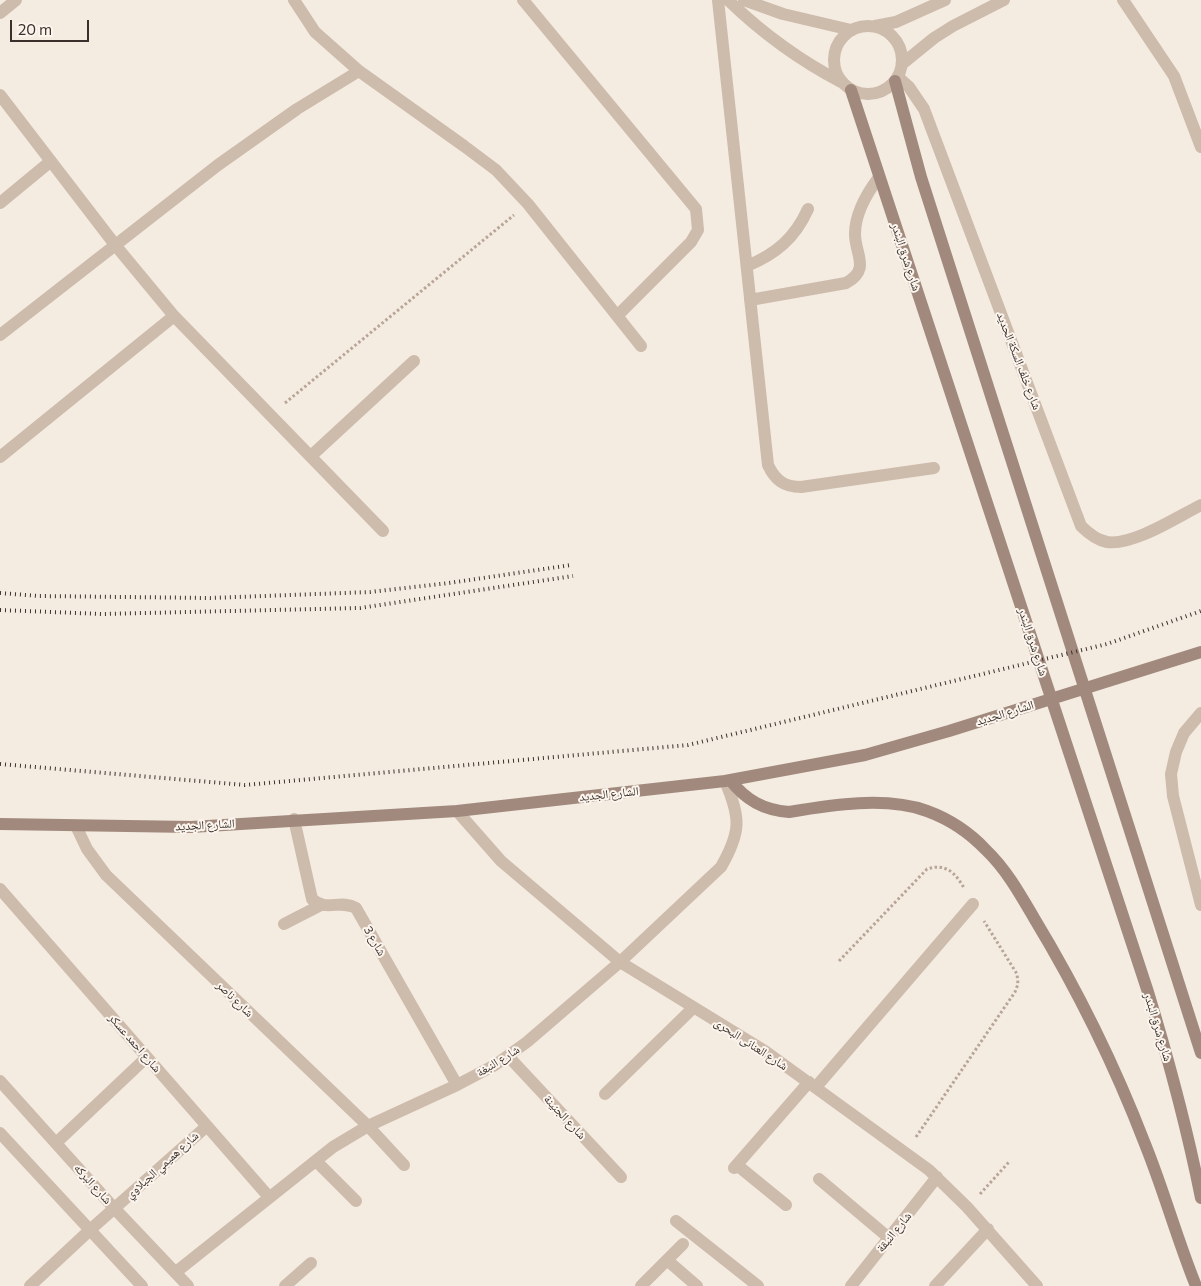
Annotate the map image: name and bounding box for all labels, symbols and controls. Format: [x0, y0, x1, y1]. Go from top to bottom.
scale bar [12, 10, 91, 42]
text: 20 m [18, 20, 52, 38]
street label: شارع شرق البندر [888, 221, 924, 293]
street label: شارع خلف السكة الحديد [994, 310, 1044, 412]
street label: شارع شرق البندر [1015, 606, 1051, 678]
street label: الشارع الجديد [974, 697, 1036, 729]
street label: الشارع الجديد [579, 784, 639, 804]
street label: الشارع الجديد [175, 816, 235, 834]
street label: شارع 3 [361, 924, 389, 958]
street label: شارع ناصر [214, 978, 256, 1020]
street label: شارع شرق البندر [1141, 991, 1175, 1063]
street label: شارع احمد عسكر [106, 1011, 164, 1075]
street label: شارع العنانى البحرى [711, 1015, 791, 1073]
street label: شارع النبغة [474, 1042, 522, 1080]
street label: شارع الجنينة [541, 1092, 589, 1142]
street label: شارع هميمي الجبلاوي [123, 1128, 201, 1202]
street label: شارع البركه [71, 1161, 115, 1207]
street label: شارع النبقة [873, 1209, 915, 1255]

